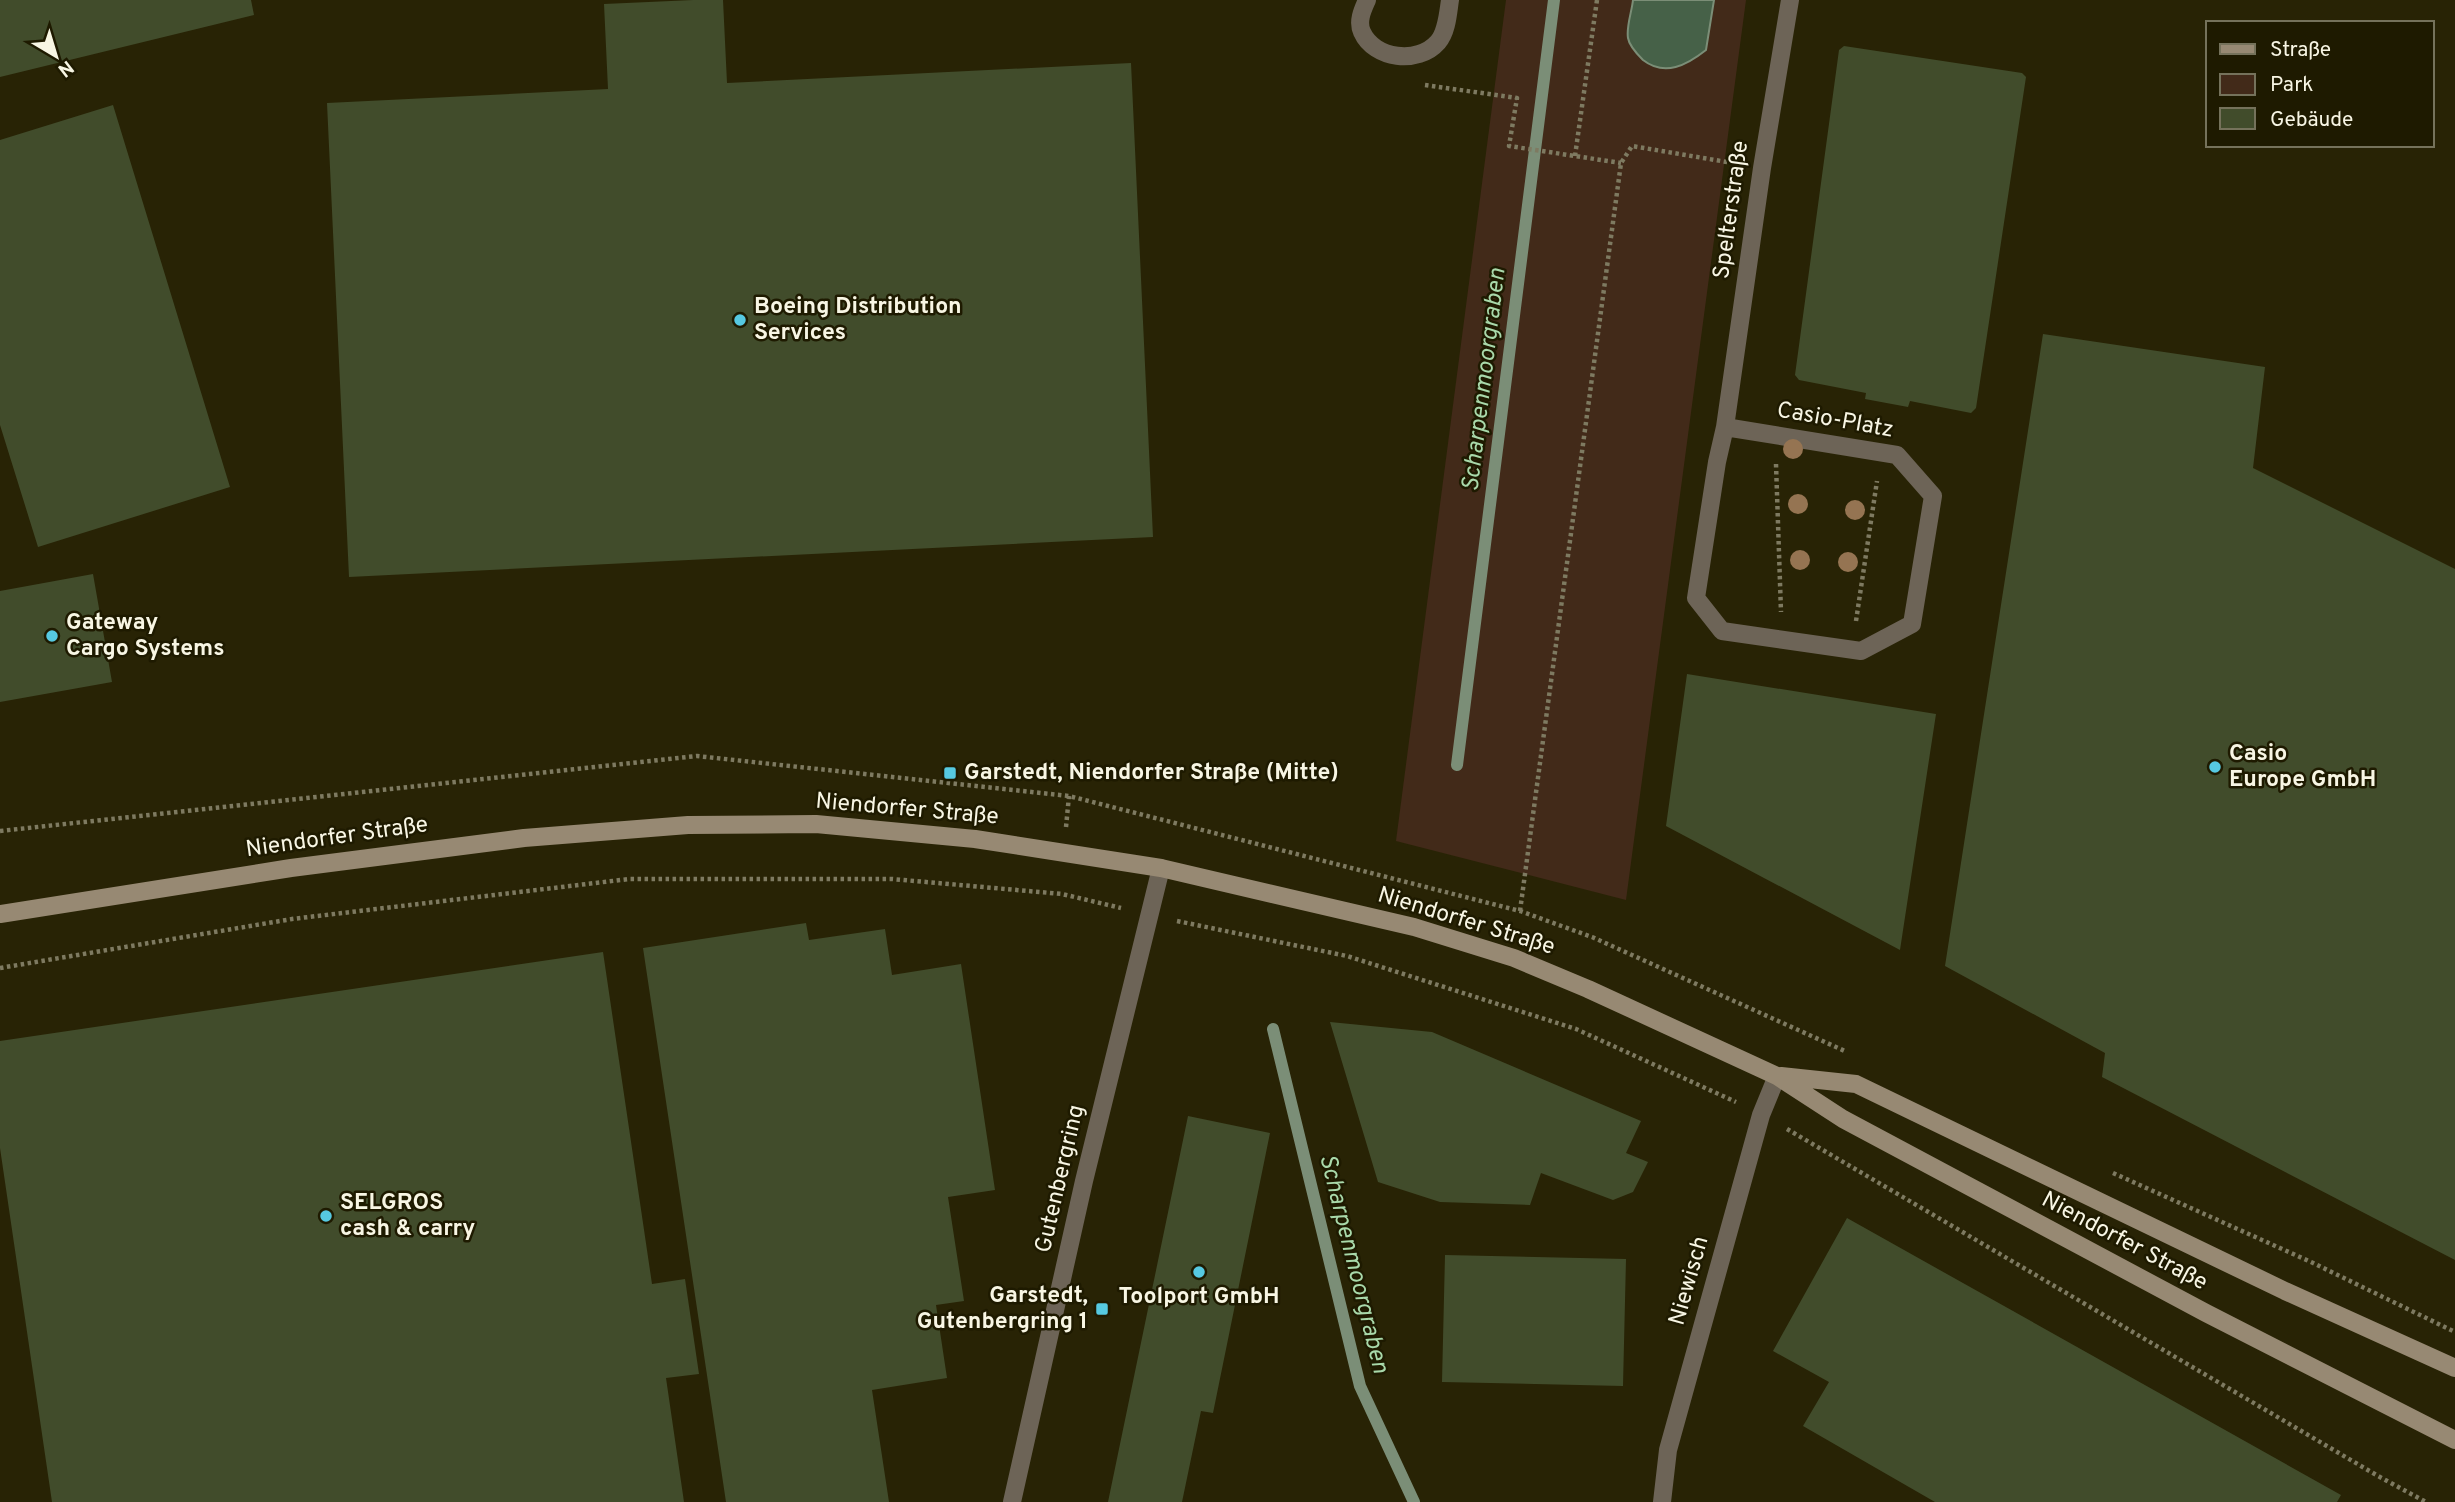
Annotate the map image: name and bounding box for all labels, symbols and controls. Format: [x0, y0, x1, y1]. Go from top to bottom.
north arrow [21, 21, 91, 91]
legend [2206, 21, 2434, 147]
text: Straße [2270, 37, 2331, 64]
text: N [52, 54, 78, 81]
text: Park [2270, 72, 2313, 99]
text: Gebäude [2270, 107, 2353, 134]
street label: Spelterstraße [1708, 139, 1756, 281]
water label: Scharpenmoorgraben [1456, 267, 1514, 493]
place label: Boeing Distribution Services [754, 293, 962, 348]
marker: Boeing Distribution Services [732, 312, 748, 328]
street label: Casio-Platz [1774, 396, 1896, 446]
place label: Gateway Cargo Systems [66, 609, 225, 664]
marker: Gateway Cargo Systems [44, 628, 60, 644]
place label: Casio Europe GmbH [2229, 740, 2376, 795]
place label: Garstedt, Niendorfer Straße (Mitte) [964, 759, 1339, 788]
marker: Casio Europe GmbH [2207, 759, 2223, 775]
marker: Garstedt, Niendorfer Straße (Mitte) [942, 765, 958, 781]
street label: Niendorfer Straße [814, 788, 1000, 832]
street label: Niendorfer Straße [244, 811, 430, 865]
street label: Niendorfer Straße [1374, 881, 1558, 963]
street label: Gutenbergring [1030, 1102, 1092, 1256]
water label: Scharpenmoorgraben [1311, 1151, 1395, 1377]
street label: Niendorfer Straße [2036, 1186, 2212, 1298]
place label: SELGROS cash & carry [340, 1189, 475, 1244]
marker: SELGROS cash & carry [318, 1208, 334, 1224]
street label: Niewisch [1663, 1233, 1717, 1329]
marker: Toolport GmbH [1191, 1264, 1207, 1280]
place label: Garstedt, Gutenbergring 1 [917, 1282, 1088, 1337]
place label: Toolport GmbH [1118, 1283, 1280, 1312]
marker: Garstedt, Gutenbergring 1 [1094, 1301, 1110, 1317]

